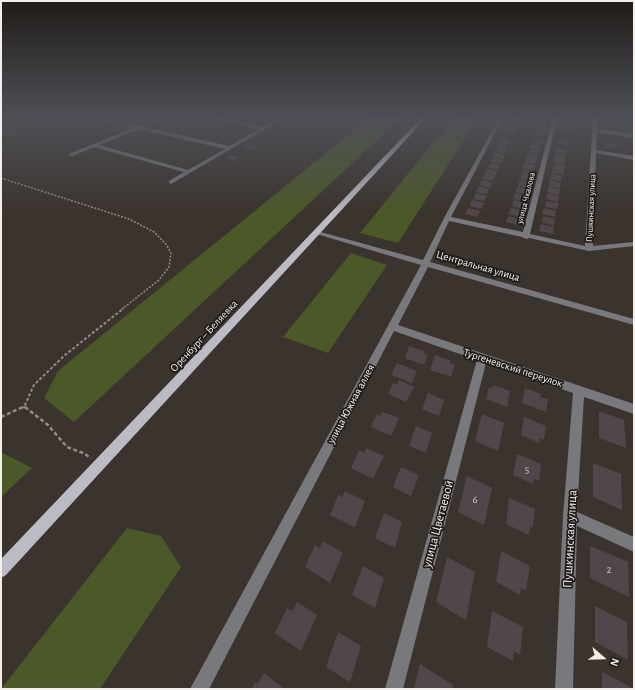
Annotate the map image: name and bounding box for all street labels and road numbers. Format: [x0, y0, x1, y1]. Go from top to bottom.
street label: улица Чкалова [514, 171, 538, 225]
street label: Пушкинская улица [584, 174, 598, 242]
street label: Центральная улица [435, 248, 521, 284]
street label: Оренбург – Беляевка [167, 297, 241, 375]
street label: Тургеневский переулок [462, 346, 564, 390]
street label: улица Южная аллея [325, 362, 377, 446]
street label: улица Цветаевой [419, 479, 457, 569]
street label: Пушкинская улица [560, 489, 580, 589]

